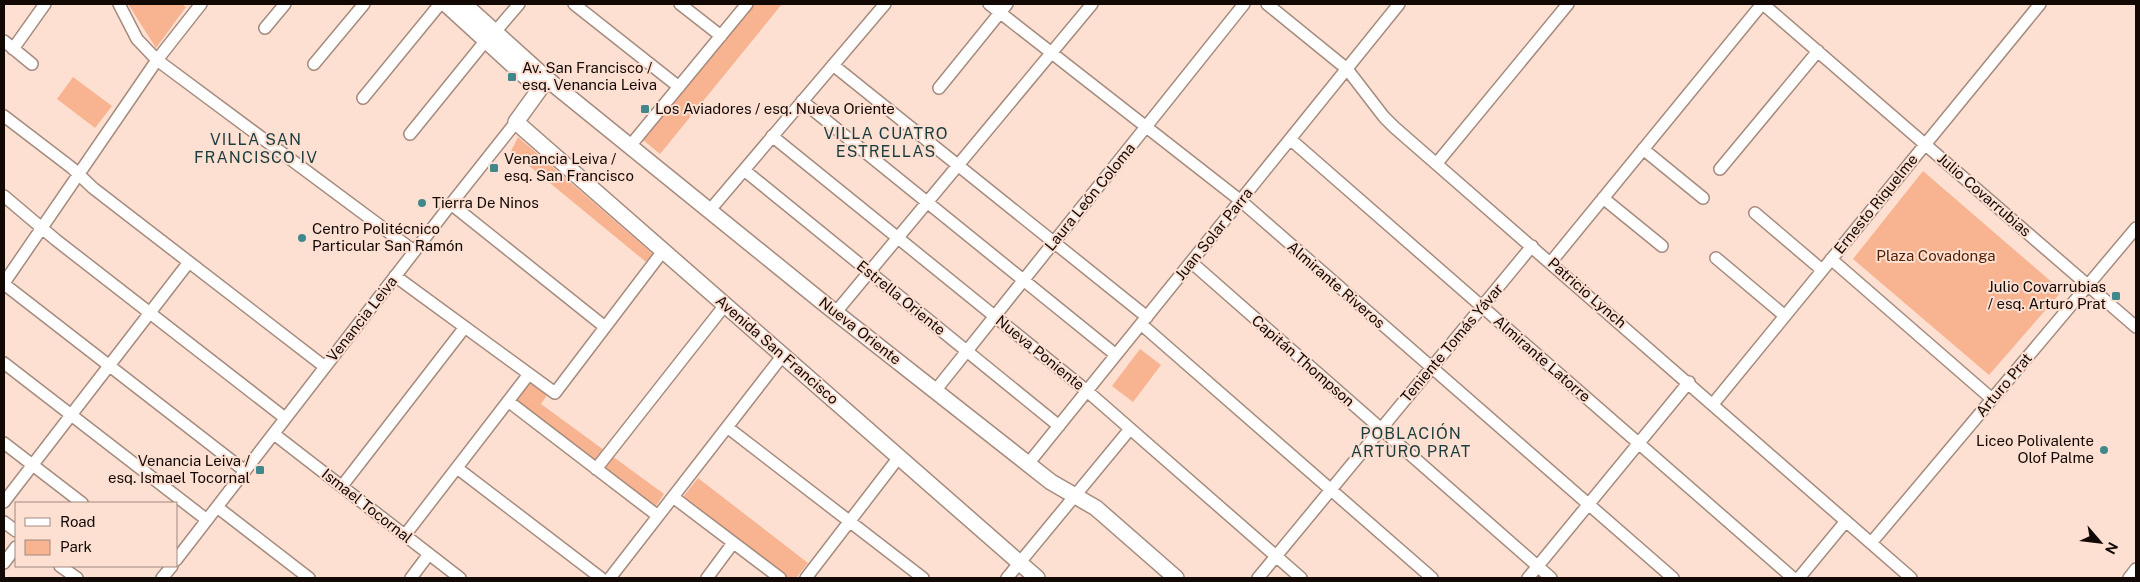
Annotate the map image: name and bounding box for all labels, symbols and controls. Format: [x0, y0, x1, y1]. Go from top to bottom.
place label: Av. San Francisco / esq. Venancia Leiva [522, 59, 657, 93]
marker: Av. San Francisco / esq. Venancia Leiva [506, 71, 518, 83]
place label: Los Aviadores / esq. Nueva Oriente [655, 100, 895, 117]
marker: Los Aviadores / esq. Nueva Oriente [639, 103, 651, 115]
district label: VILLA CUATRO ESTRELLAS [824, 124, 948, 161]
district label: VILLA SAN FRANCISCO IV [194, 130, 318, 167]
street label: Laura León Coloma [1041, 140, 1138, 254]
street label: Julio Covarrubias [1934, 149, 2034, 240]
place label: Venancia Leiva / esq. San Francisco [504, 150, 634, 184]
street label: Ernesto Riquelme [1830, 151, 1921, 257]
marker: Venancia Leiva / esq. San Francisco [488, 162, 500, 174]
street label: Juan Solar Parra [1171, 184, 1256, 283]
place label: Tierra De Ninos [432, 194, 539, 211]
marker: Tierra De Ninos [416, 197, 428, 209]
place label: Centro Politécnico Particular San Ramón [312, 220, 463, 254]
marker: Centro Politécnico Particular San Ramón [296, 232, 308, 244]
street label: Almirante Riveros [1284, 238, 1388, 331]
park label: Plaza Covadonga [1876, 247, 1996, 264]
street label: Patricio Lynch [1545, 254, 1630, 331]
street label: Estrella Oriente [854, 257, 949, 338]
street label: Venancia Leiva [323, 273, 400, 365]
place label: Julio Covarrubias / esq. Arturo Prat [1988, 278, 2106, 312]
street label: Teniente Tomás Yávar [1397, 280, 1506, 405]
marker: Julio Covarrubias / esq. Arturo Prat [2110, 290, 2122, 302]
street label: Avenida San Francisco [713, 292, 842, 408]
street label: Nueva Oriente [816, 293, 905, 368]
street label: Nueva Poniente [993, 312, 1088, 393]
street label: Capitán Thompson [1249, 312, 1358, 410]
street label: Almirante Latorre [1491, 312, 1594, 405]
street label: Arturo Prat [1972, 349, 2035, 420]
district label: POBLACIÓN ARTURO PRAT [1351, 423, 1471, 461]
place label: Liceo Polivalente Olof Palme [1976, 432, 2094, 466]
marker: Liceo Polivalente Olof Palme [2098, 444, 2110, 456]
place label: Venancia Leiva / esq. Ismael Tocornal [108, 452, 251, 486]
marker: Venancia Leiva / esq. Ismael Tocornal [254, 464, 266, 476]
street label: Ismael Tocornal [319, 465, 416, 546]
legend [15, 502, 178, 567]
text: Road [60, 513, 96, 530]
north arrow [2075, 517, 2125, 567]
text: Park [60, 538, 92, 555]
text: N [2102, 540, 2121, 557]

